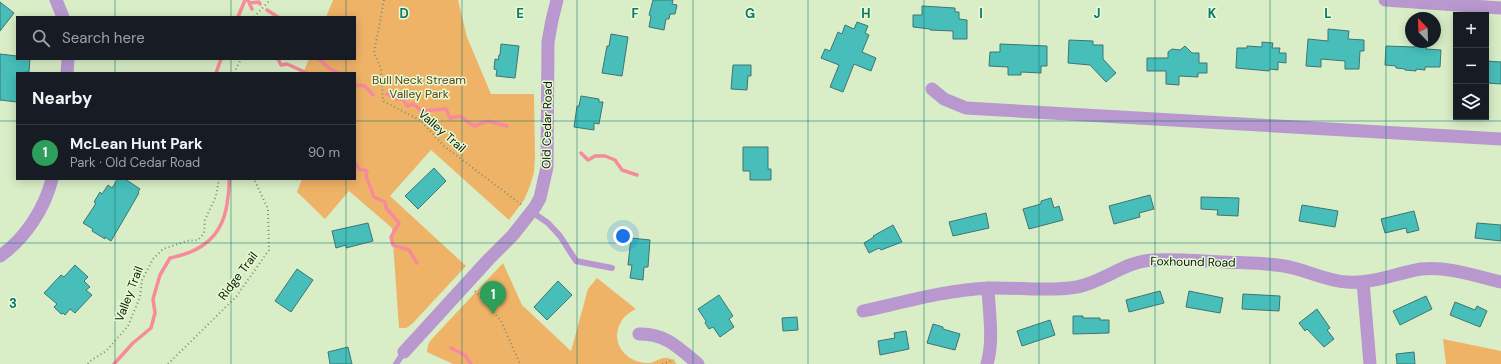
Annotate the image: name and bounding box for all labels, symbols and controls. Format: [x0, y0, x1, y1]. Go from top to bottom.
text: D [399, 5, 409, 22]
text: E [516, 5, 524, 22]
text: F [631, 5, 639, 22]
text: G [745, 5, 755, 22]
text: H [861, 5, 871, 22]
text: I [979, 5, 983, 22]
text: J [1093, 5, 1101, 22]
text: K [1208, 5, 1217, 22]
text: L [1324, 5, 1332, 22]
north arrow [1405, 12, 1441, 48]
map controls [1453, 12, 1489, 120]
button: + [1453, 12, 1489, 48]
search box [16, 16, 356, 60]
icon: search [30, 27, 52, 49]
text: Search here [62, 28, 145, 48]
button: − [1453, 48, 1489, 84]
park label: Bull Neck Stream Valley Park [372, 72, 466, 102]
street label: Old Cedar Road [538, 81, 556, 169]
button: layers [1453, 84, 1489, 120]
text: Nearby [32, 87, 92, 109]
street label: Valley Trail [415, 106, 469, 156]
text: McLean Hunt Park [70, 134, 203, 154]
text: 1 [43, 144, 47, 161]
text: 90 m [308, 144, 340, 161]
text: Park · Old Cedar Road [70, 154, 200, 171]
your location [613, 226, 633, 246]
street label: Ridge Trail [215, 249, 261, 303]
street label: Foxhound Road [1150, 253, 1236, 271]
street label: Valley Trail [111, 264, 147, 324]
pin: 1 [480, 281, 506, 314]
text: 3 [9, 295, 17, 312]

